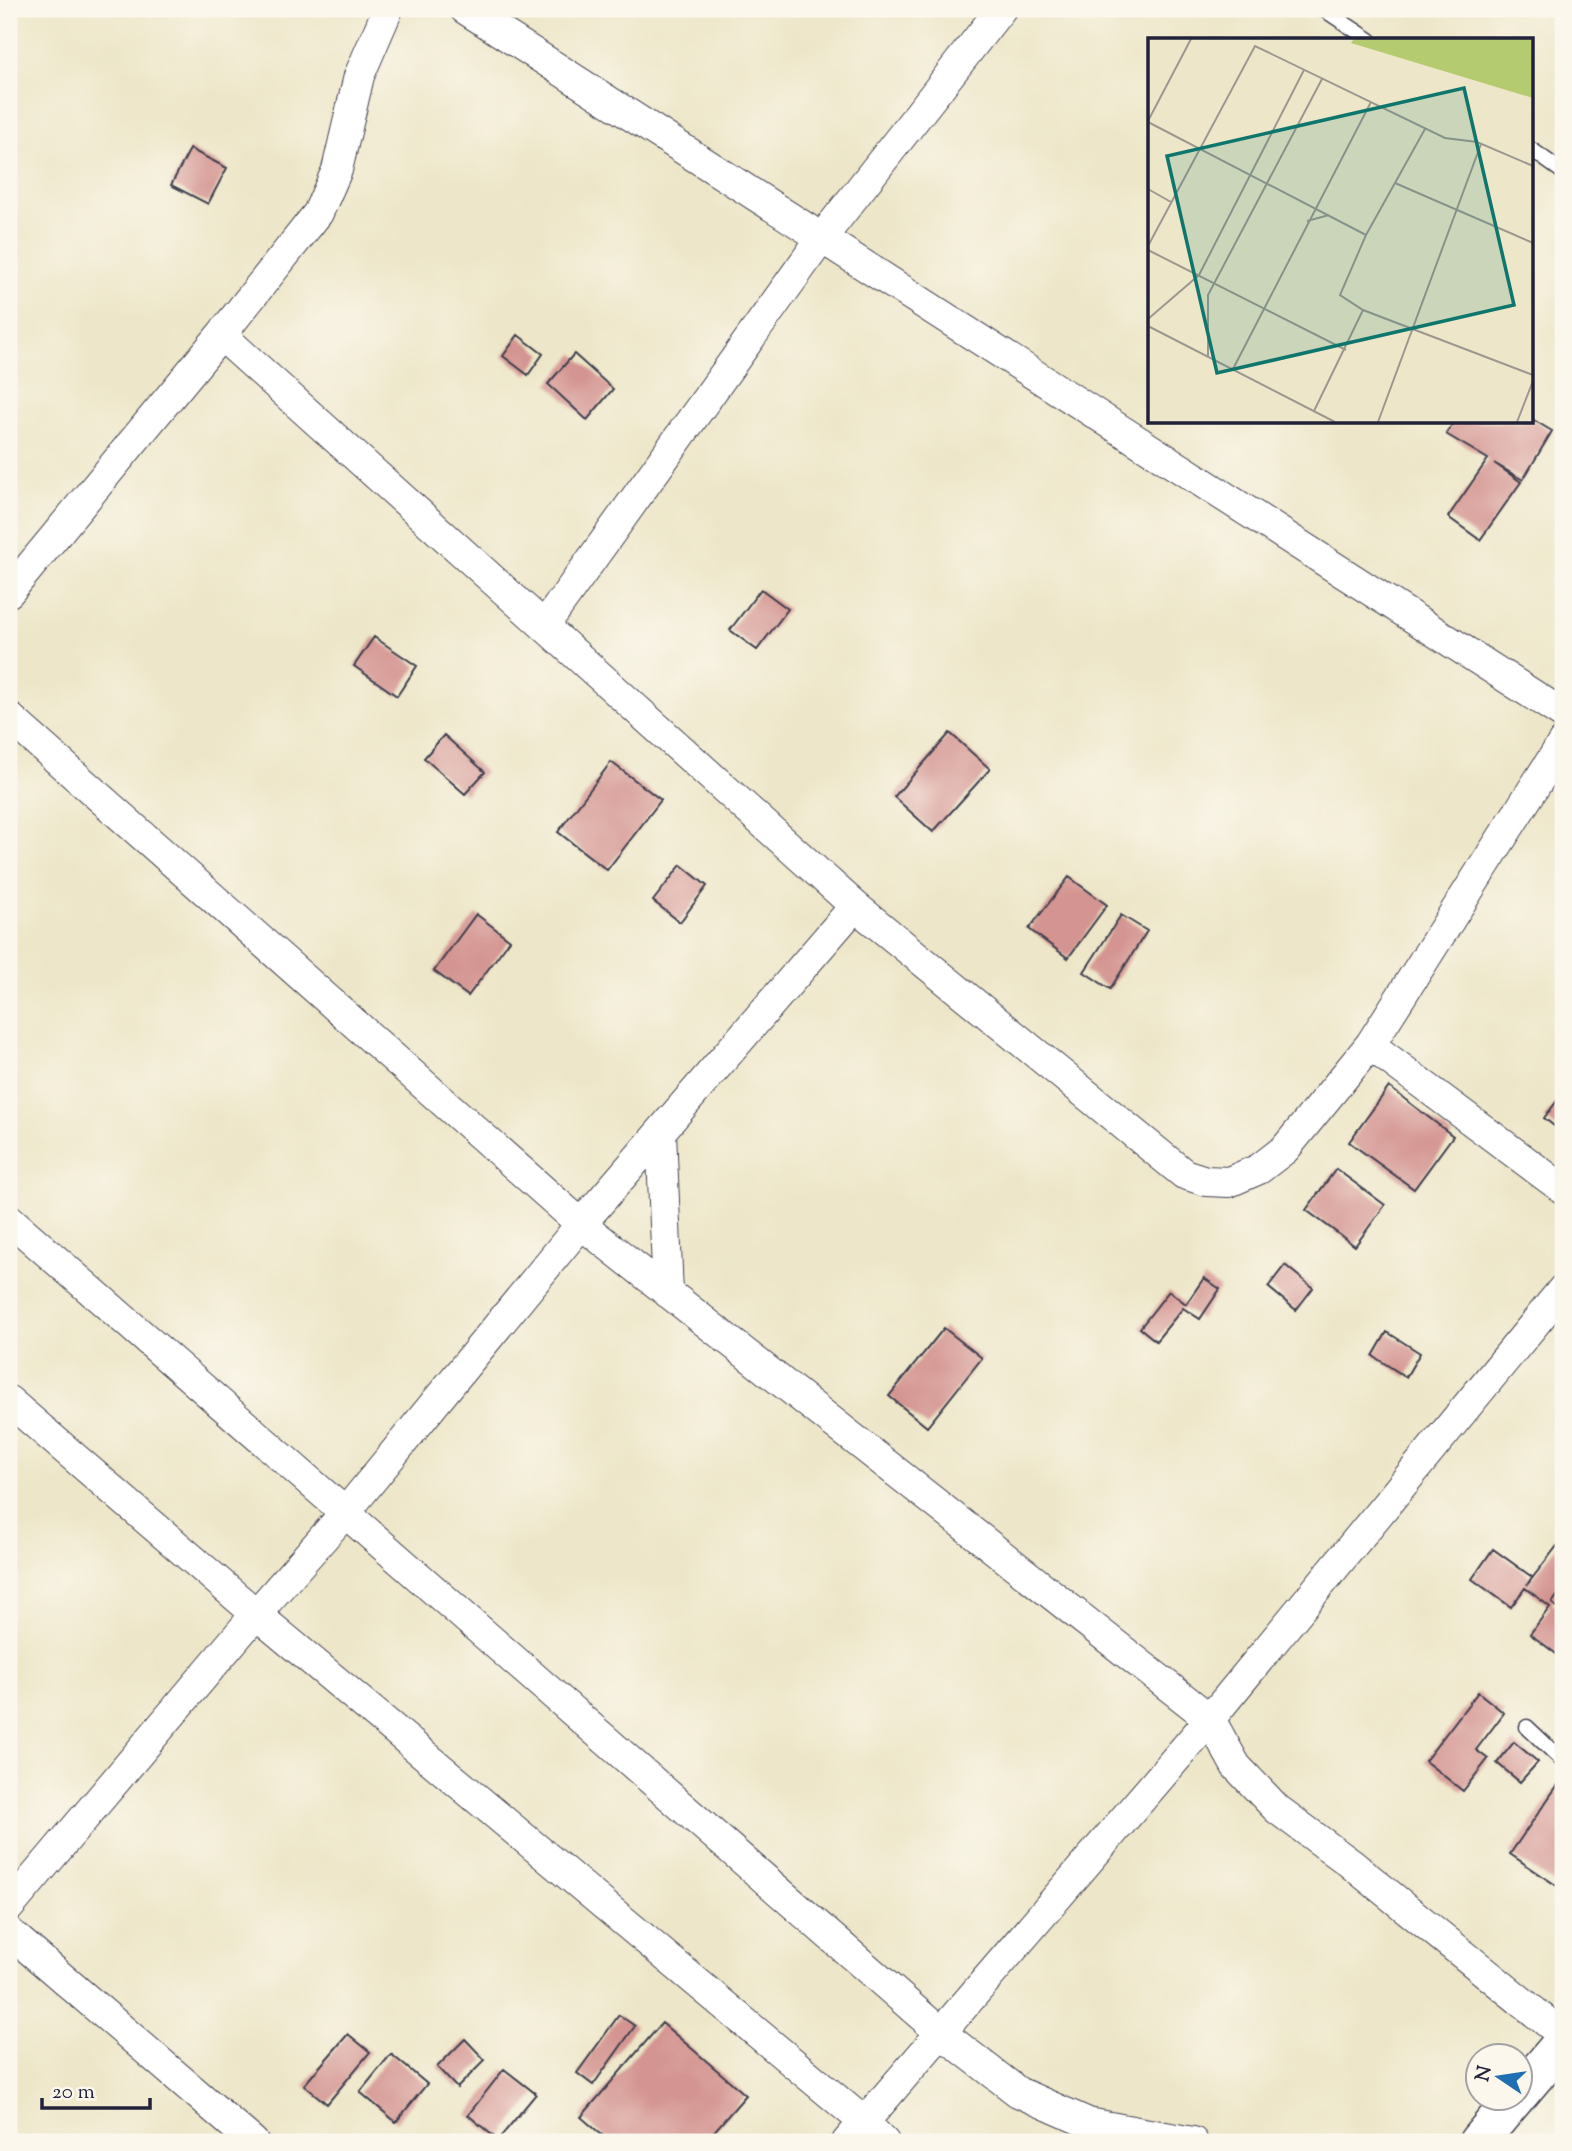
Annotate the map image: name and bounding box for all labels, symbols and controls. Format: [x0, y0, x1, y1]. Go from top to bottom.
inset map [1148, 38, 1534, 424]
north arrow [1464, 2042, 1534, 2112]
text: N [1470, 2063, 1500, 2084]
scale bar [42, 2067, 150, 2111]
text: 20 m [52, 2078, 95, 2108]

